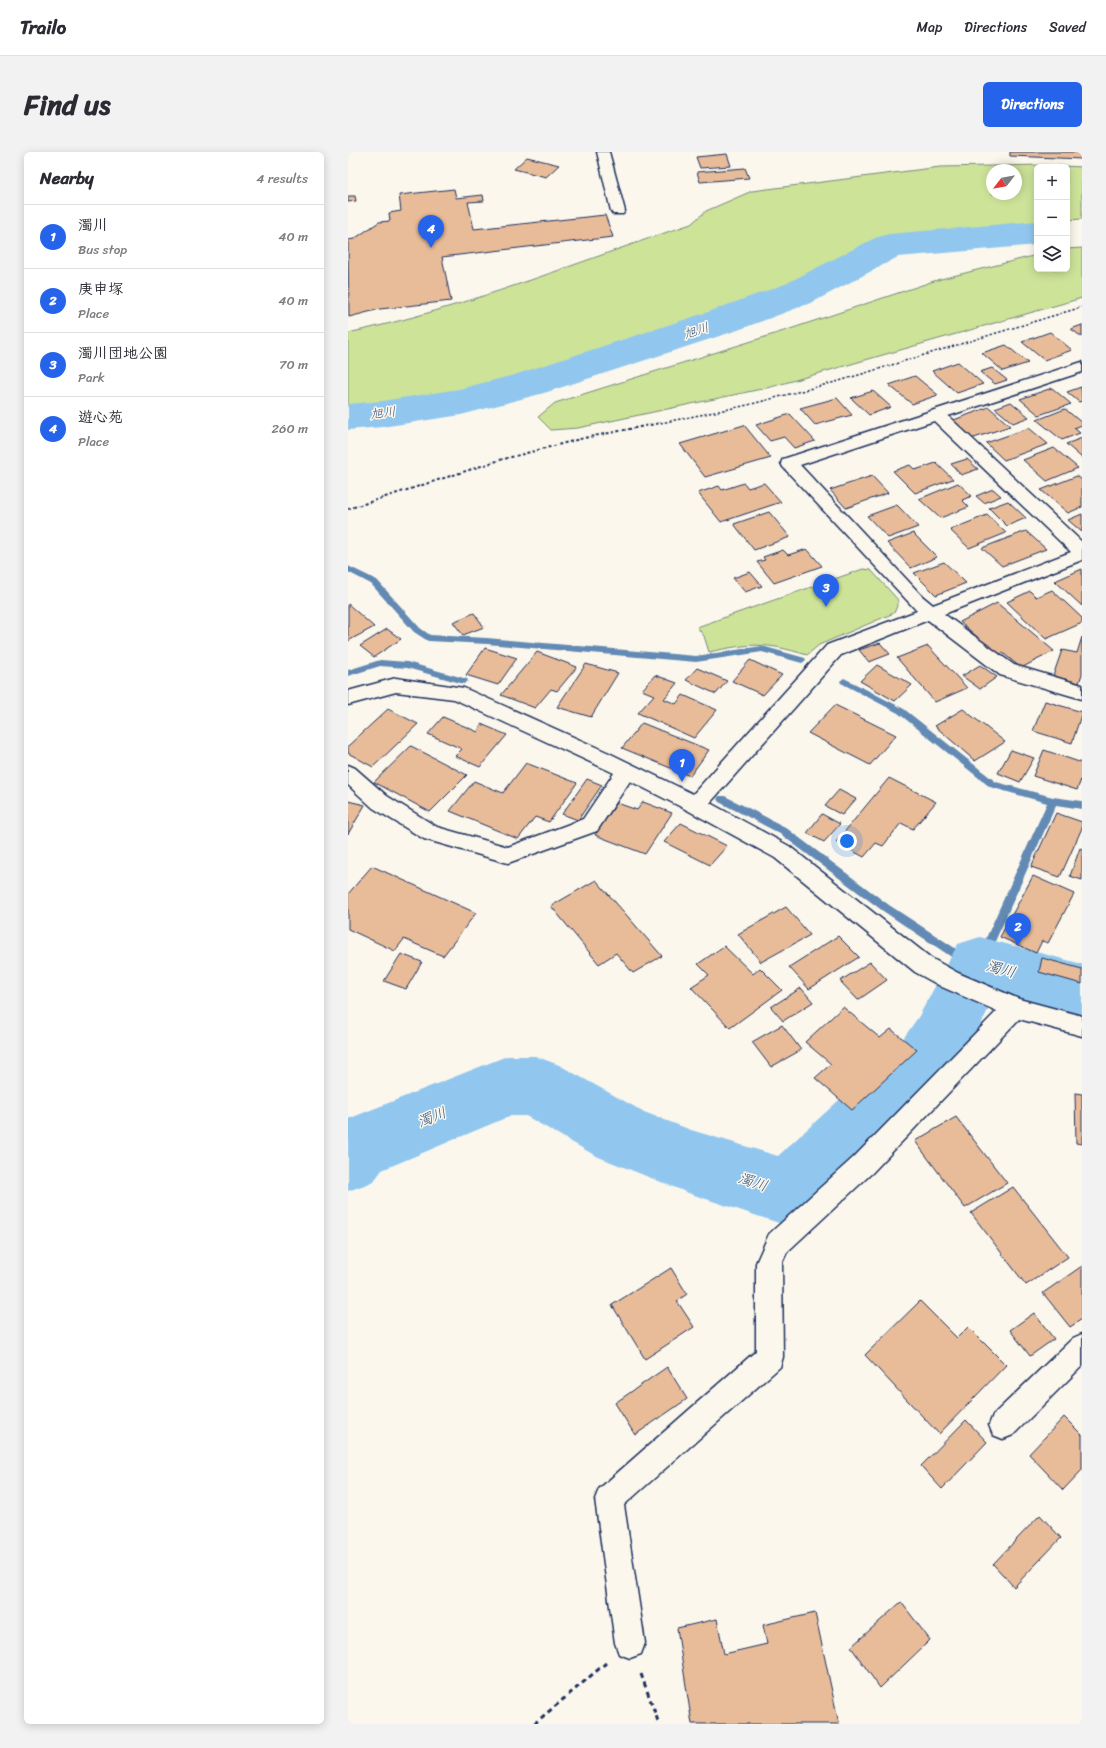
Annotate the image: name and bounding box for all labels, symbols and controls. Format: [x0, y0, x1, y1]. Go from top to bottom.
text: Trailo [20, 11, 66, 44]
text: Map [916, 15, 942, 40]
text: Directions [964, 15, 1027, 40]
text: Saved [1049, 15, 1086, 40]
text: Find us [24, 80, 111, 129]
button: Directions [983, 82, 1082, 127]
text: Nearby [40, 163, 94, 193]
north arrow [986, 164, 1022, 200]
map controls [1034, 164, 1070, 272]
button: + [1034, 164, 1070, 200]
text: 4 results [256, 167, 308, 190]
button: − [1034, 200, 1070, 236]
text: 濁川 [78, 212, 108, 238]
pin: 4 [418, 215, 444, 248]
text: 1 [50, 225, 56, 248]
text: 40 m [278, 225, 308, 248]
button: layers [1034, 236, 1070, 272]
text: Bus stop [78, 238, 127, 261]
text: 庚申塚 [78, 276, 123, 302]
text: 2 [49, 289, 57, 312]
text: 40 m [278, 289, 308, 312]
text: Place [78, 302, 109, 325]
water label: 旭川 [680, 316, 712, 345]
text: 濁川団地公園 [78, 340, 168, 366]
text: 3 [49, 353, 57, 376]
text: 70 m [279, 353, 308, 376]
text: Park [78, 366, 105, 389]
water label: 旭川 [369, 399, 397, 425]
text: 遊心苑 [78, 404, 123, 430]
text: 4 [49, 417, 57, 440]
text: 260 m [272, 417, 308, 440]
text: Place [78, 430, 109, 453]
pin: 3 [813, 574, 839, 607]
pin: 1 [669, 749, 695, 782]
your location [837, 831, 857, 851]
pin: 2 [1005, 913, 1031, 946]
water label: 濁川 [983, 953, 1019, 985]
water label: 濁川 [413, 1099, 451, 1135]
water label: 濁川 [735, 1165, 771, 1199]

